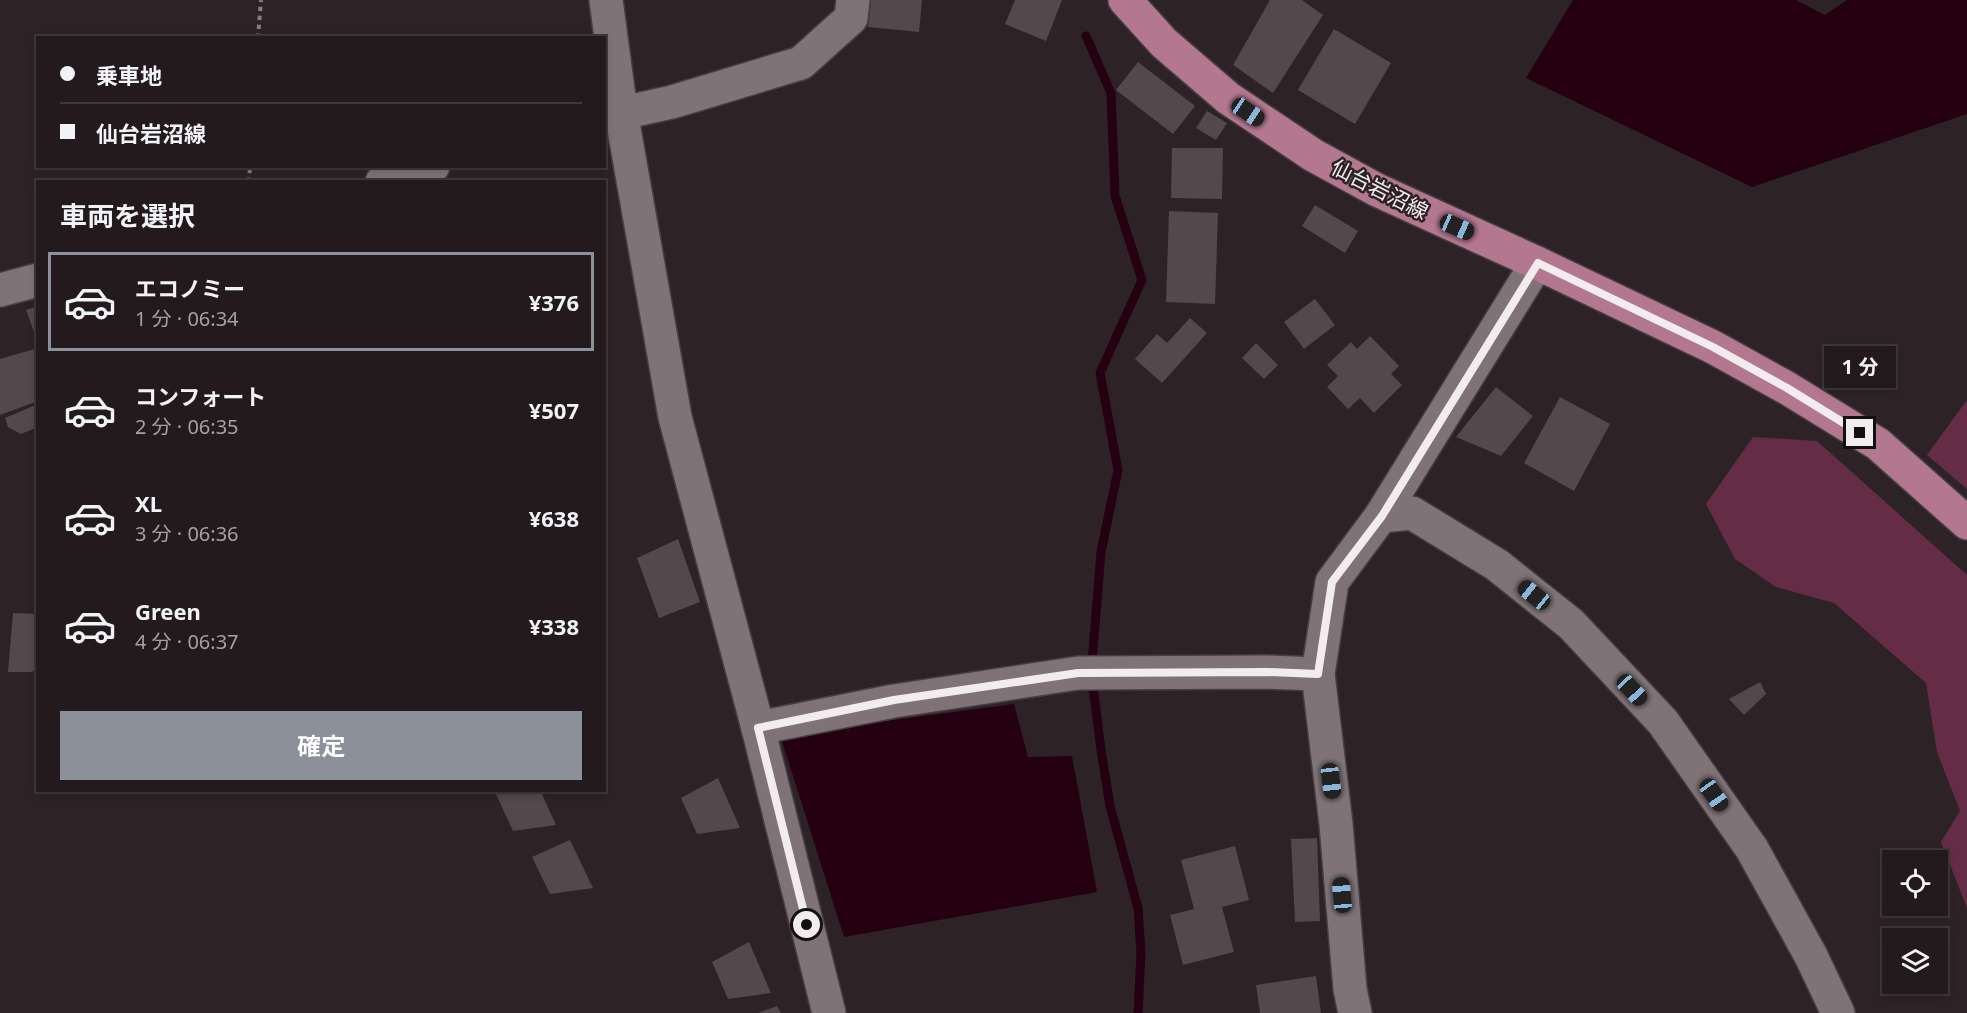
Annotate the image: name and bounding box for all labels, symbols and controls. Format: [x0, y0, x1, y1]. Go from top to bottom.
text: 乗車地 [96, 60, 162, 90]
car [1228, 94, 1268, 130]
text: 仙台岩沼線 [96, 118, 206, 148]
street label: 仙台岩沼線 [1327, 153, 1433, 225]
text: 車両を選択 [60, 197, 195, 234]
car [1437, 211, 1477, 243]
text: エコノミー [135, 273, 245, 303]
icon: car [63, 275, 117, 329]
text: ¥376 [529, 287, 579, 317]
text: 1 分 · 06:34 [135, 305, 239, 332]
callout: 1 分 [1824, 346, 1896, 388]
text: 1 分 [1842, 353, 1878, 380]
text: コンフォート [135, 381, 266, 411]
icon: car [63, 383, 117, 437]
text: ¥507 [529, 395, 579, 425]
text: 2 分 · 06:35 [135, 413, 239, 440]
route end [1846, 419, 1873, 446]
text: XL [135, 488, 162, 518]
icon: car [63, 491, 117, 545]
text: ¥638 [529, 503, 579, 533]
text: 3 分 · 06:36 [135, 520, 239, 547]
car [1514, 577, 1554, 613]
text: Green [135, 596, 201, 626]
icon: car [63, 599, 117, 653]
text: ¥338 [529, 611, 579, 641]
text: 4 分 · 06:37 [135, 628, 239, 655]
car [1613, 671, 1651, 709]
button: 確定 [60, 711, 582, 780]
car [1320, 762, 1342, 800]
car [1696, 775, 1732, 815]
map controls [1882, 850, 1948, 994]
button: locate [1882, 850, 1948, 916]
car [1331, 876, 1353, 914]
route start [793, 911, 820, 938]
button: layers [1882, 928, 1948, 994]

